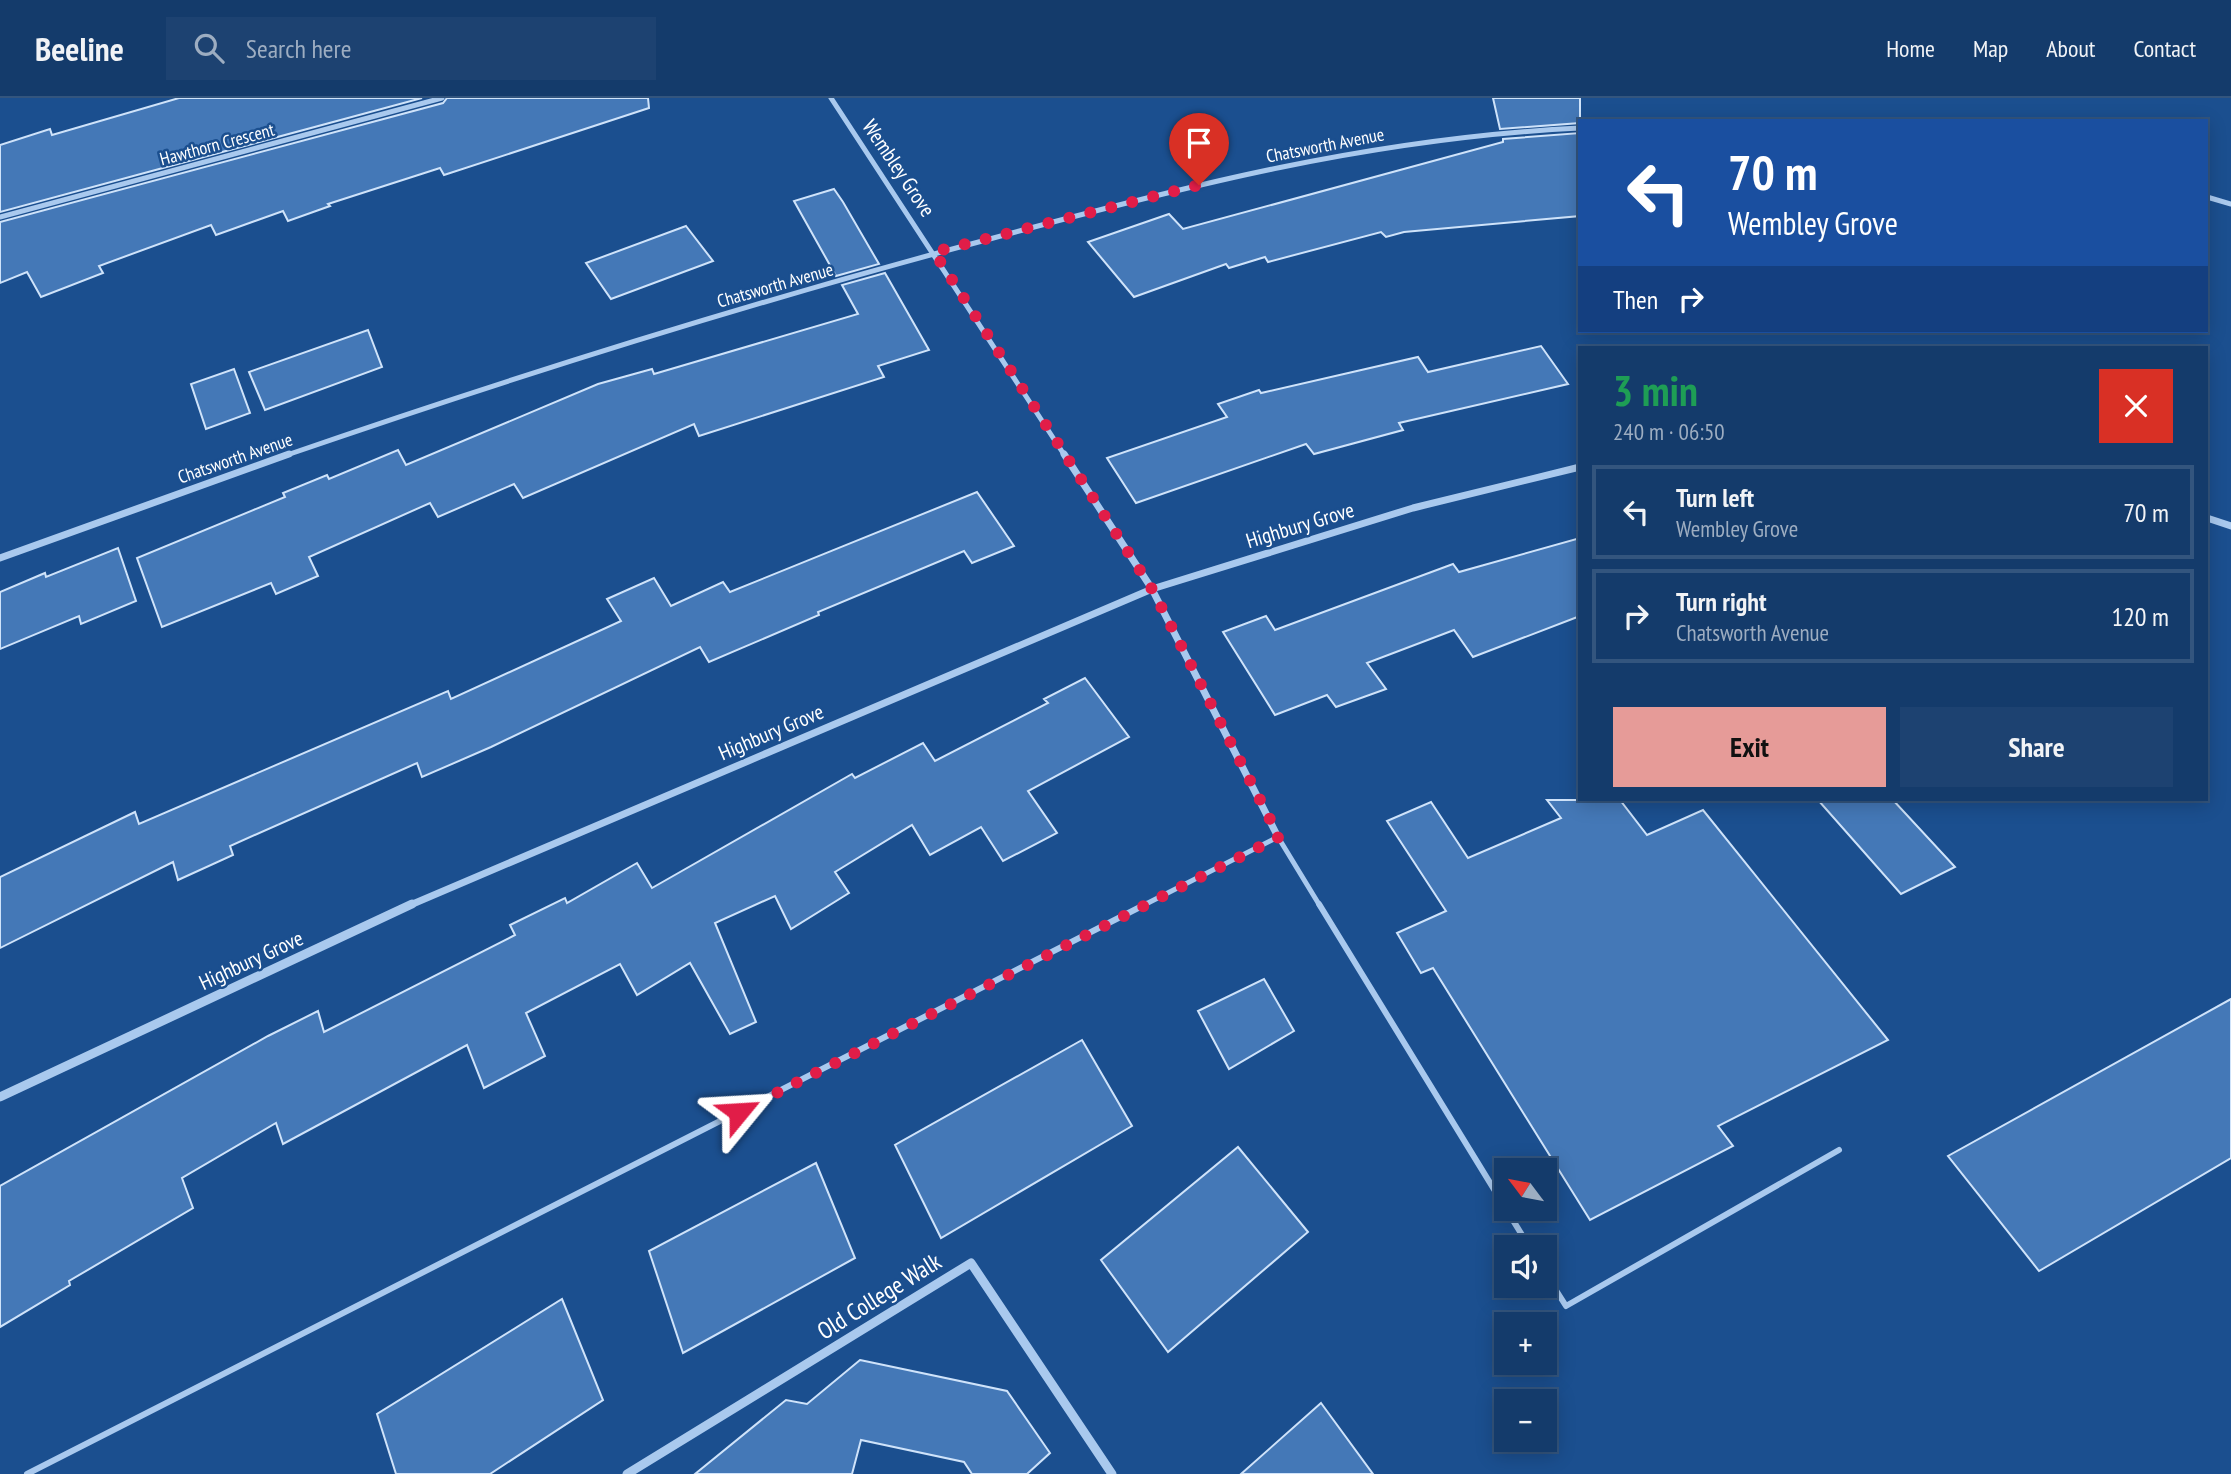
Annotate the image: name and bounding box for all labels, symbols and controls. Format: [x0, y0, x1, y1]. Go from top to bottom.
search box [166, 17, 656, 80]
text: Beeline [35, 27, 124, 70]
icon: search [190, 29, 228, 67]
text: Search here [246, 32, 351, 65]
text: Home [1886, 33, 1935, 64]
text: Map [1973, 33, 2008, 64]
text: About [2046, 33, 2095, 64]
text: Contact [2133, 33, 2196, 64]
pin [1169, 113, 1229, 185]
street label: Wembley Grove [857, 114, 941, 222]
street label: Hawthorn Crescent [157, 118, 277, 170]
street label: Chatsworth Avenue [1264, 122, 1386, 168]
icon: arrive [1180, 124, 1218, 162]
text: 70 m [1728, 140, 1817, 204]
icon: left [1613, 147, 1704, 238]
text: Wembley Grove [1728, 202, 1898, 244]
street label: Chatsworth Avenue [714, 257, 836, 313]
icon: right [1672, 280, 1710, 318]
text: Then [1613, 283, 1658, 316]
text: 3 min [1613, 363, 1698, 418]
button: close [2099, 369, 2173, 443]
text: 240 m · 06:50 [1613, 417, 1725, 446]
street label: Chatsworth Avenue [175, 428, 295, 488]
text: Turn left [1676, 481, 1754, 514]
icon: left [1617, 493, 1655, 531]
street label: Highbury Grove [1243, 496, 1357, 554]
text: 70 m [2123, 496, 2169, 529]
text: Wembley Grove [1676, 514, 1798, 543]
text: Turn right [1676, 585, 1767, 618]
icon: right [1617, 597, 1655, 635]
text: 120 m [2111, 600, 2169, 633]
text: Chatsworth Avenue [1676, 618, 1829, 647]
street label: Highbury Grove [714, 698, 828, 766]
button: Exit [1613, 707, 1886, 787]
button: Share [1900, 707, 2173, 787]
street label: Highbury Grove [195, 924, 307, 996]
position arrow [702, 1075, 776, 1149]
north arrow [1494, 1158, 1558, 1222]
map controls [1494, 1158, 1557, 1452]
button: sound [1494, 1235, 1557, 1298]
street label: Old College Walk [811, 1245, 947, 1346]
button: + [1494, 1312, 1557, 1375]
button: − [1494, 1389, 1557, 1452]

